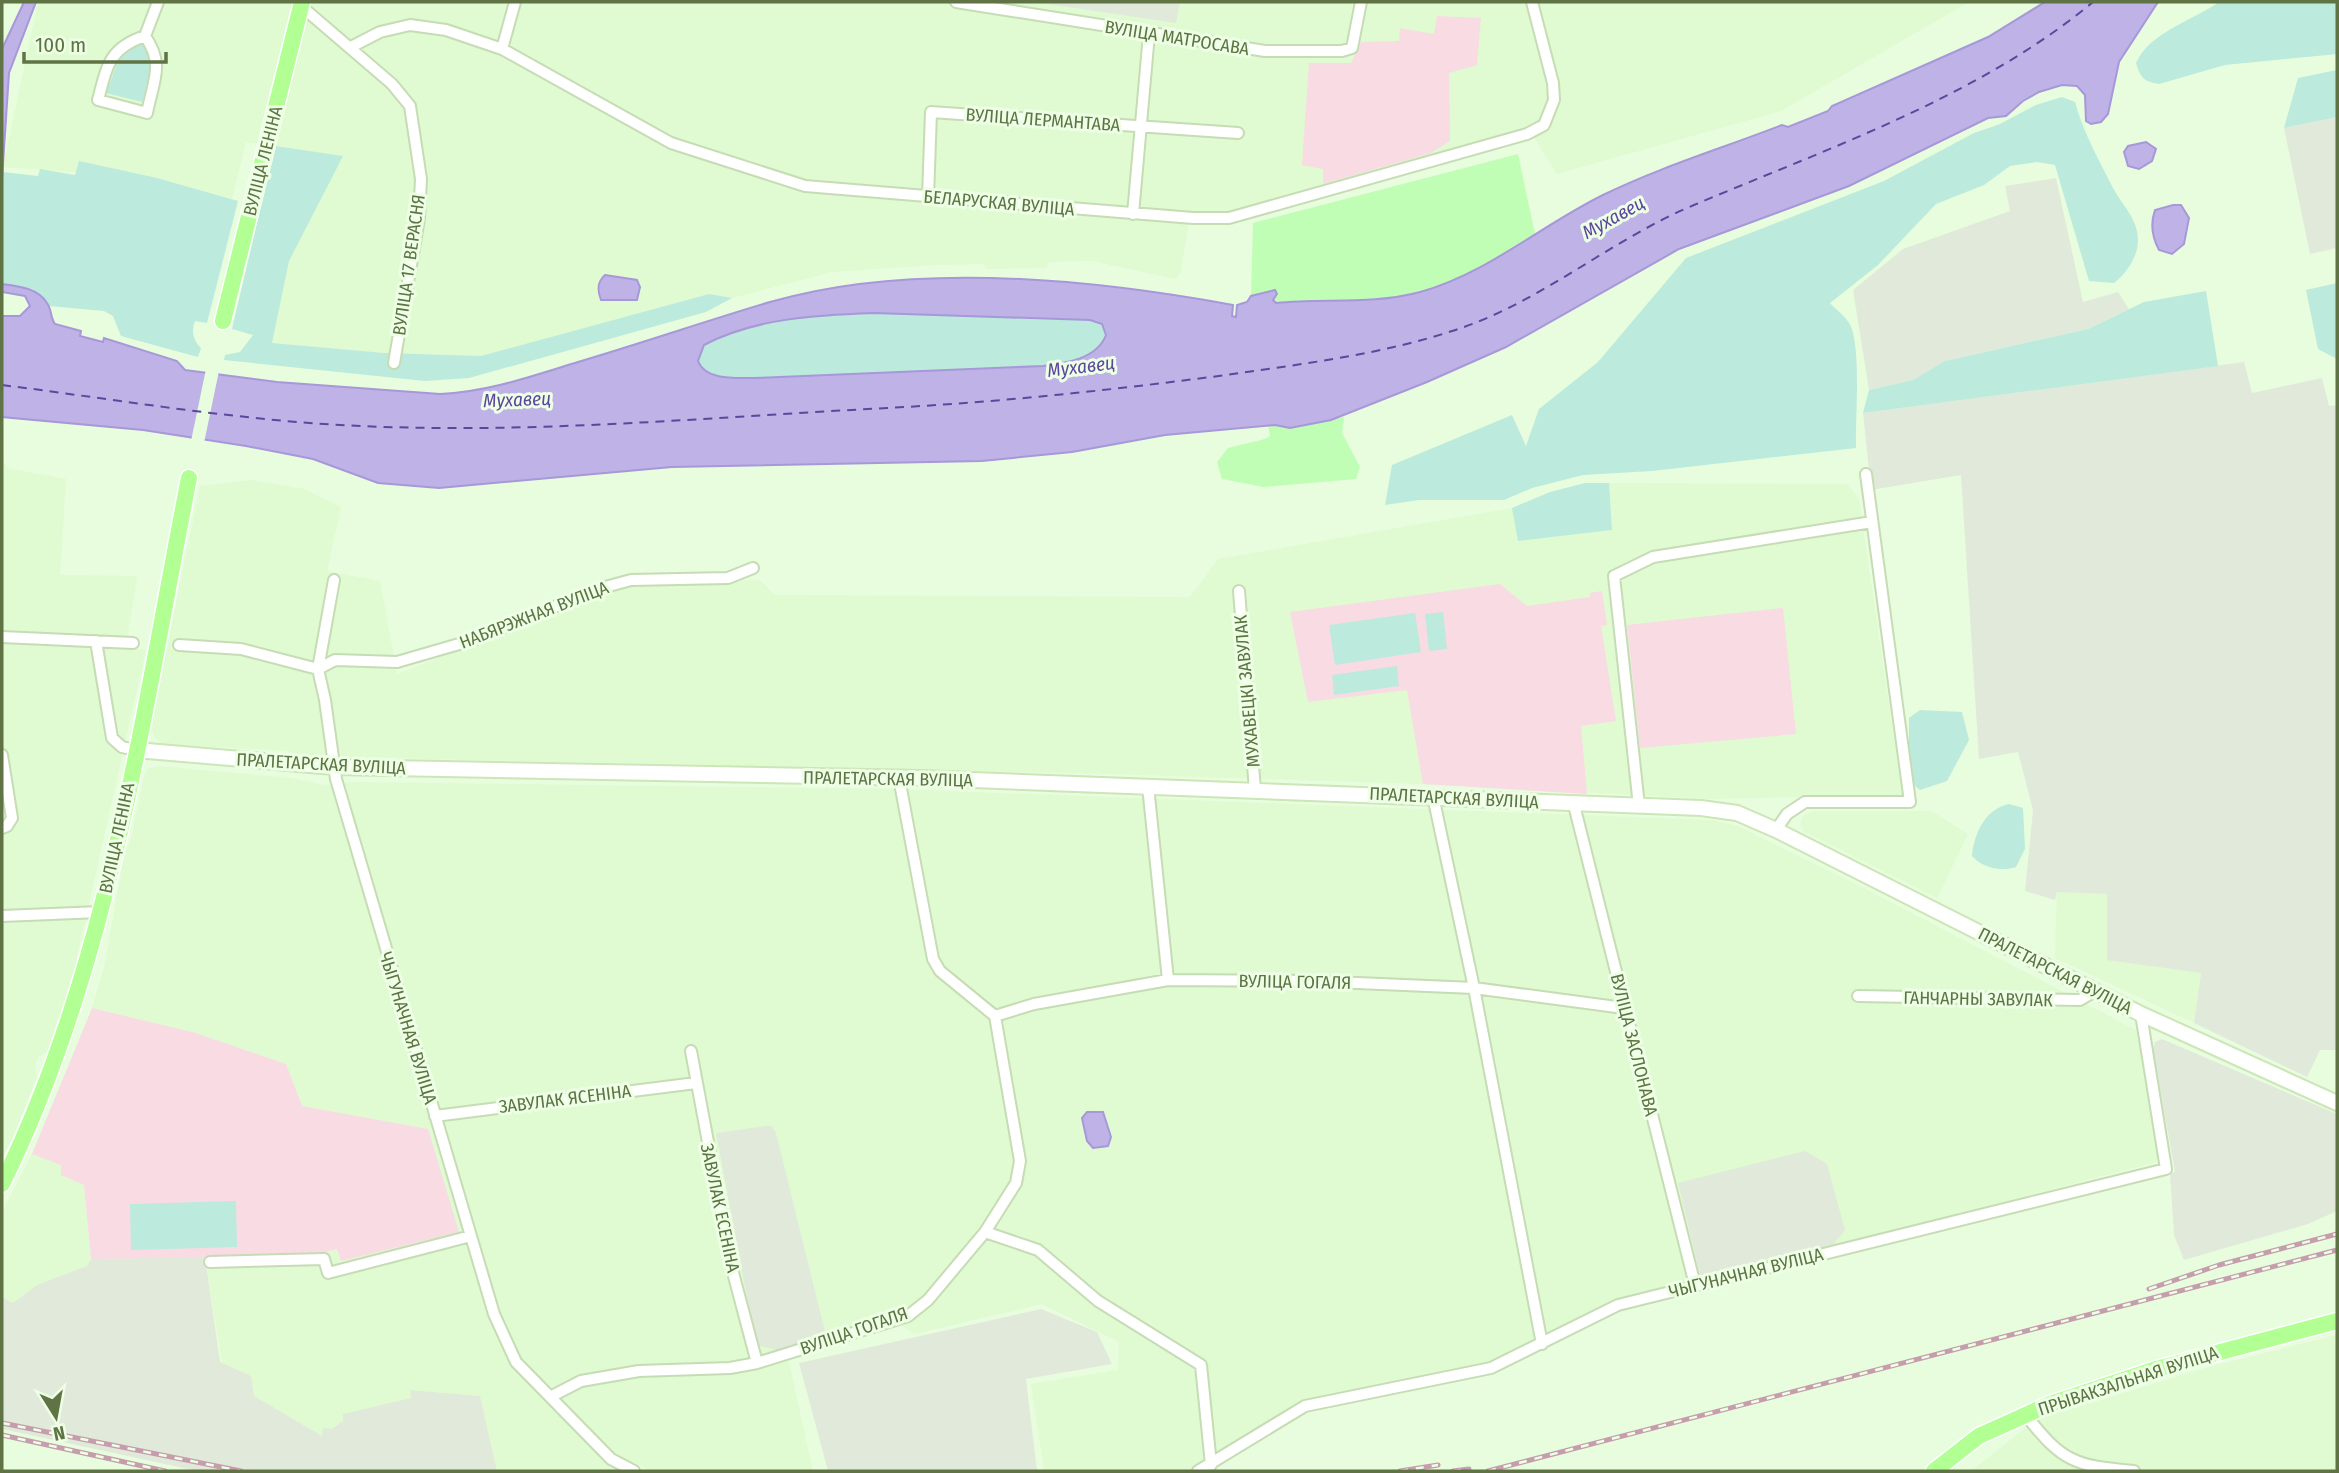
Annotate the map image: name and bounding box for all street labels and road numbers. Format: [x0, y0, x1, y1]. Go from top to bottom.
street label: ВУЛІЦА МАТРОСАВА [1103, 16, 1251, 60]
street label: ВУЛІЦА ЛЕНІНА [239, 103, 287, 218]
street label: ВУЛІЦА ЛЕРМАНТАВА [965, 104, 1122, 136]
street label: БЕЛАРУСКАЯ ВУЛІЦА [923, 185, 1076, 221]
street label: ВУЛІЦА 17 ВЕРАСНЯ [388, 193, 430, 337]
street label: НАБЯРЭЖНАЯ ВУЛІЦА [456, 576, 612, 654]
street label: МУХАВЕЦКІ ЗАВУЛАК [1229, 614, 1265, 768]
street label: ПРАЛЕТАРСКАЯ ВУЛІЦА [236, 749, 407, 779]
street label: ПРАЛЕТАРСКАЯ ВУЛІЦА [803, 767, 974, 791]
street label: ВУЛІЦА ЛЕНІНА [95, 780, 140, 895]
street label: ПРАЛЕТАРСКАЯ ВУЛІЦА [1369, 783, 1540, 813]
street label: ПРАЛЕТАРСКАЯ ВУЛІЦА [1974, 923, 2136, 1020]
street label: ЧЫГУНАЧНАЯ ВУЛІЦА [374, 949, 442, 1107]
street label: ВУЛІЦА ГОГАЛЯ [1239, 970, 1351, 994]
street label: ВУЛІЦА ЗАСЛОНАВА [1606, 971, 1662, 1119]
street label: ГАНЧАРНЫ ЗАВУЛАК [1903, 987, 2053, 1011]
street label: ЗАВУЛАК ЯСЕНІНА [498, 1080, 633, 1118]
street label: ЗАВУЛАК ЕСЕНІНА [696, 1141, 745, 1275]
street label: ЧЫГУНАЧНАЯ ВУЛІЦА [1667, 1243, 1826, 1303]
street label: ВУЛІЦА ГОГАЛЯ [797, 1302, 911, 1360]
street label: ПРЫВАКЗАЛЬНАЯ ВУЛІЦА [2035, 1341, 2221, 1421]

